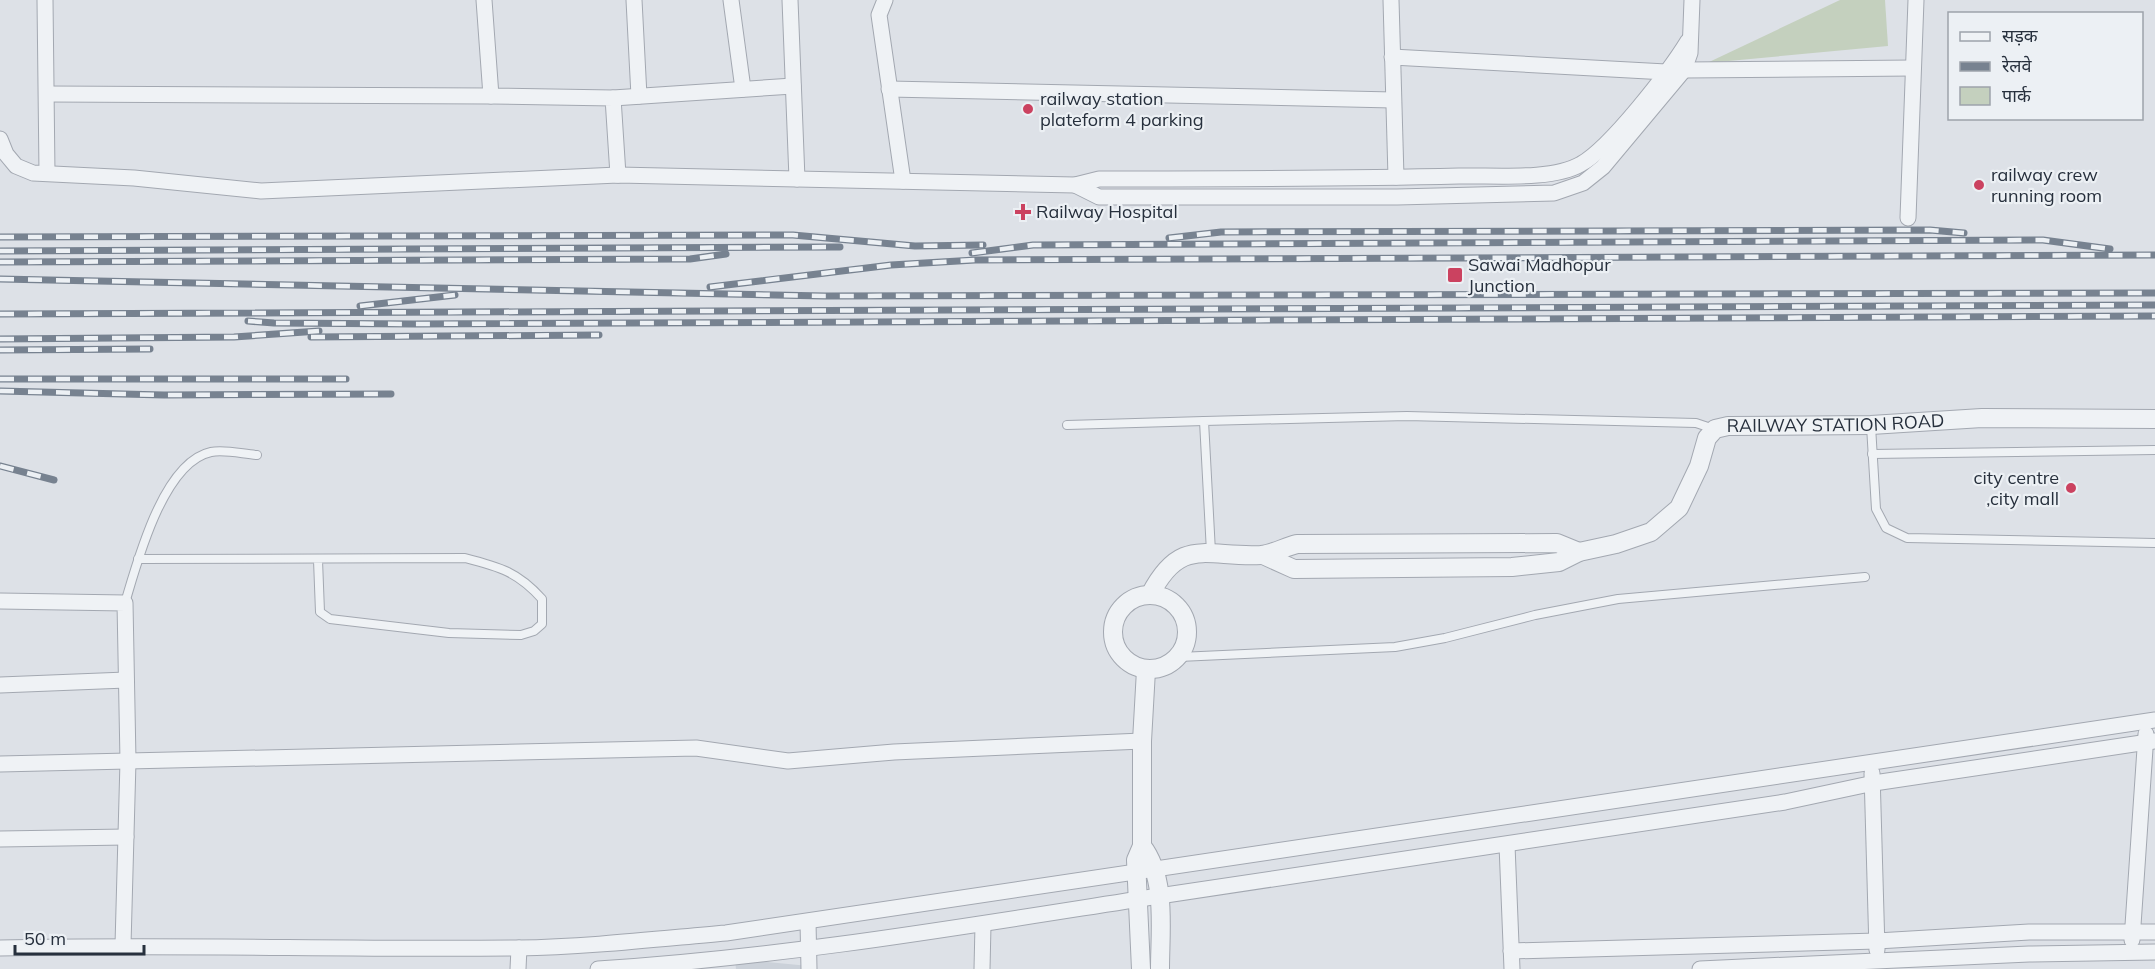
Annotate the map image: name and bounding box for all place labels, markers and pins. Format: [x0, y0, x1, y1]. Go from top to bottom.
place label: railway station plateform 4 parking [1040, 87, 1204, 131]
marker: railway station plateform 4 parking [1021, 102, 1035, 116]
place label: railway crew running room [1991, 163, 2102, 207]
marker: railway crew running room [1972, 178, 1986, 192]
place label: Railway Hospital [1036, 200, 1178, 223]
marker: Railway Hospital [1014, 203, 1032, 221]
place label: Sawai Madhopur Junction [1468, 253, 1611, 297]
marker: Sawai Madhopur Junction [1446, 266, 1464, 284]
place label: city centre ,city mall [1974, 466, 2059, 510]
marker: city centre ,city mall [2064, 481, 2078, 495]

